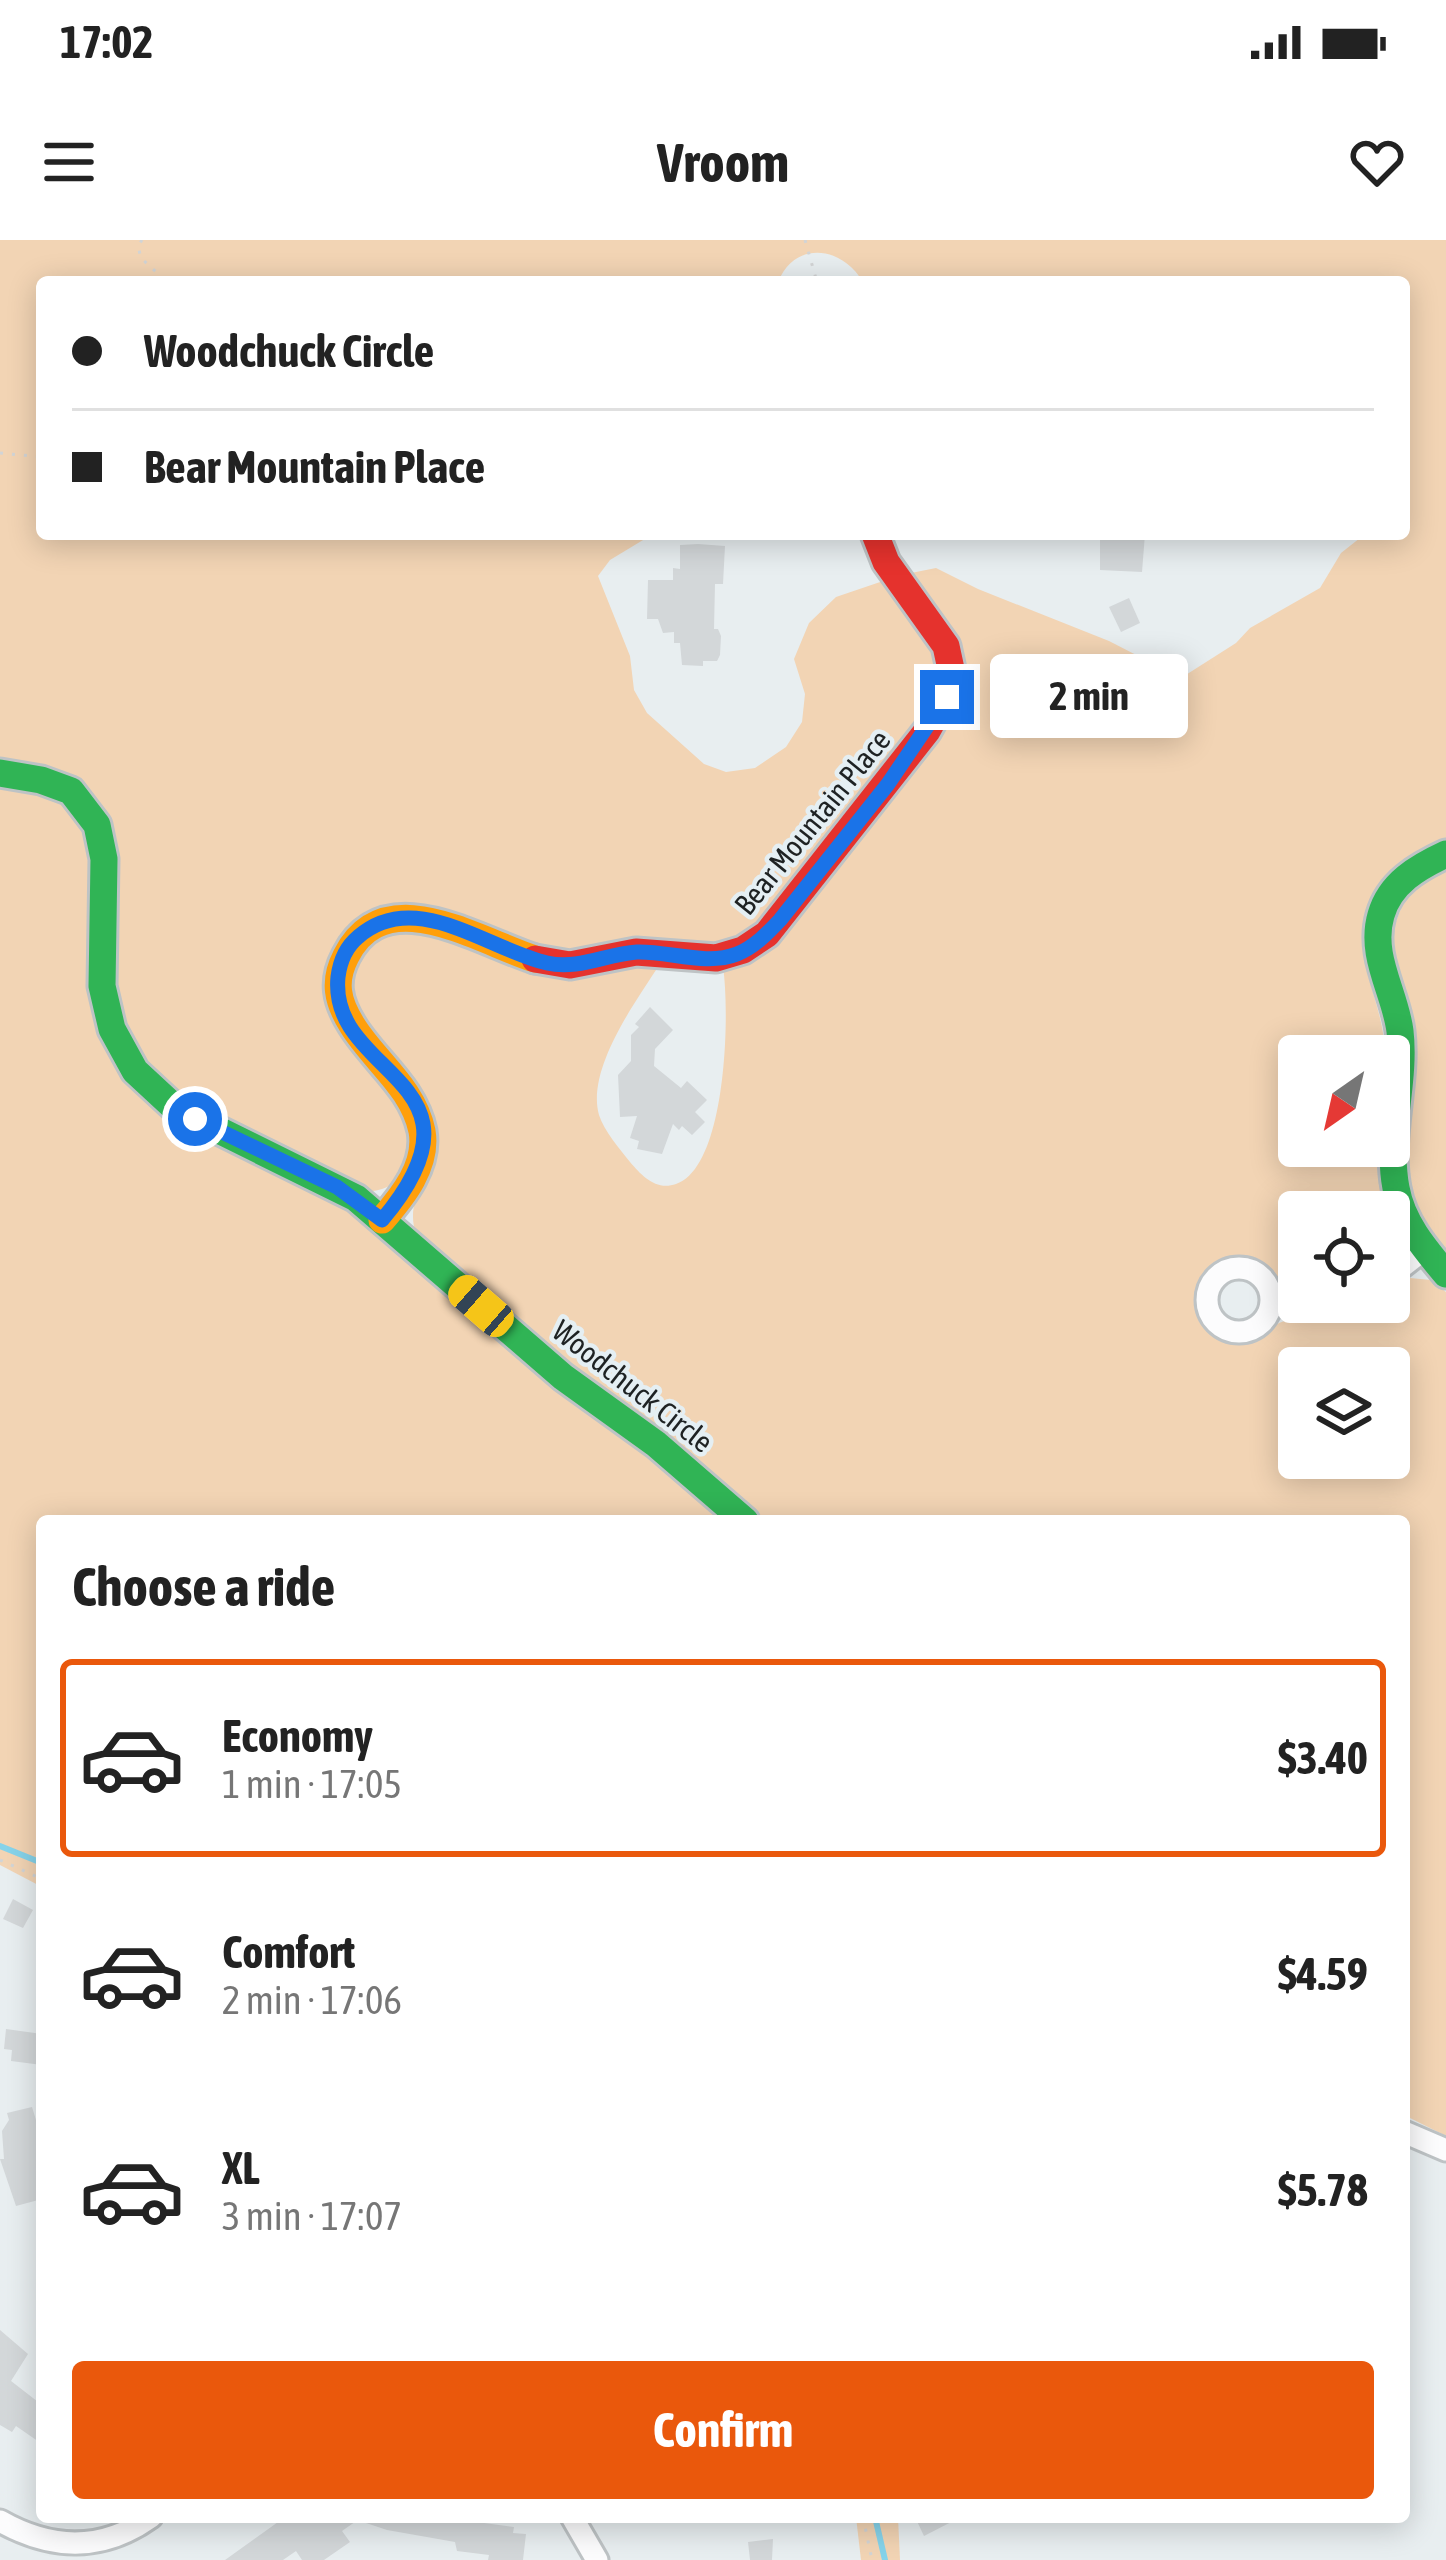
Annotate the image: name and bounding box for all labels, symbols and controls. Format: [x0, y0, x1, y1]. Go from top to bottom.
text: 17:02 [60, 16, 154, 68]
icon: menu [36, 129, 102, 195]
icon: heart [1344, 129, 1410, 195]
text: Vroom [657, 132, 789, 193]
text: Woodchuck Circle [144, 325, 434, 377]
text: Bear Mountain Place [144, 441, 485, 493]
callout: 2 min [989, 655, 1187, 739]
route end [920, 670, 974, 724]
text: 2 min [1049, 674, 1129, 718]
street label: Bear Mountain Place [727, 723, 897, 921]
north arrow [1278, 1035, 1410, 1167]
map controls [1278, 1035, 1410, 1479]
route start [168, 1092, 222, 1146]
button: locate [1278, 1191, 1410, 1323]
car [442, 1269, 520, 1343]
street label: Woodchuck Circle [546, 1313, 720, 1459]
button: layers [1278, 1347, 1410, 1479]
text: Choose a ride [72, 1556, 335, 1617]
icon: car [78, 1704, 186, 1812]
text: Economy [222, 1710, 373, 1762]
text: $3.40 [1278, 1732, 1368, 1784]
text: 1 min · 17:05 [222, 1762, 402, 1806]
icon: car [78, 1920, 186, 2028]
text: Comfort [222, 1926, 355, 1978]
text: $4.59 [1278, 1948, 1368, 2000]
text: 2 min · 17:06 [222, 1978, 402, 2022]
icon: car [78, 2136, 186, 2244]
text: XL [222, 2142, 260, 2194]
text: $5.78 [1278, 2164, 1368, 2216]
text: 3 min · 17:07 [222, 2194, 402, 2238]
button: Confirm [72, 2361, 1374, 2499]

